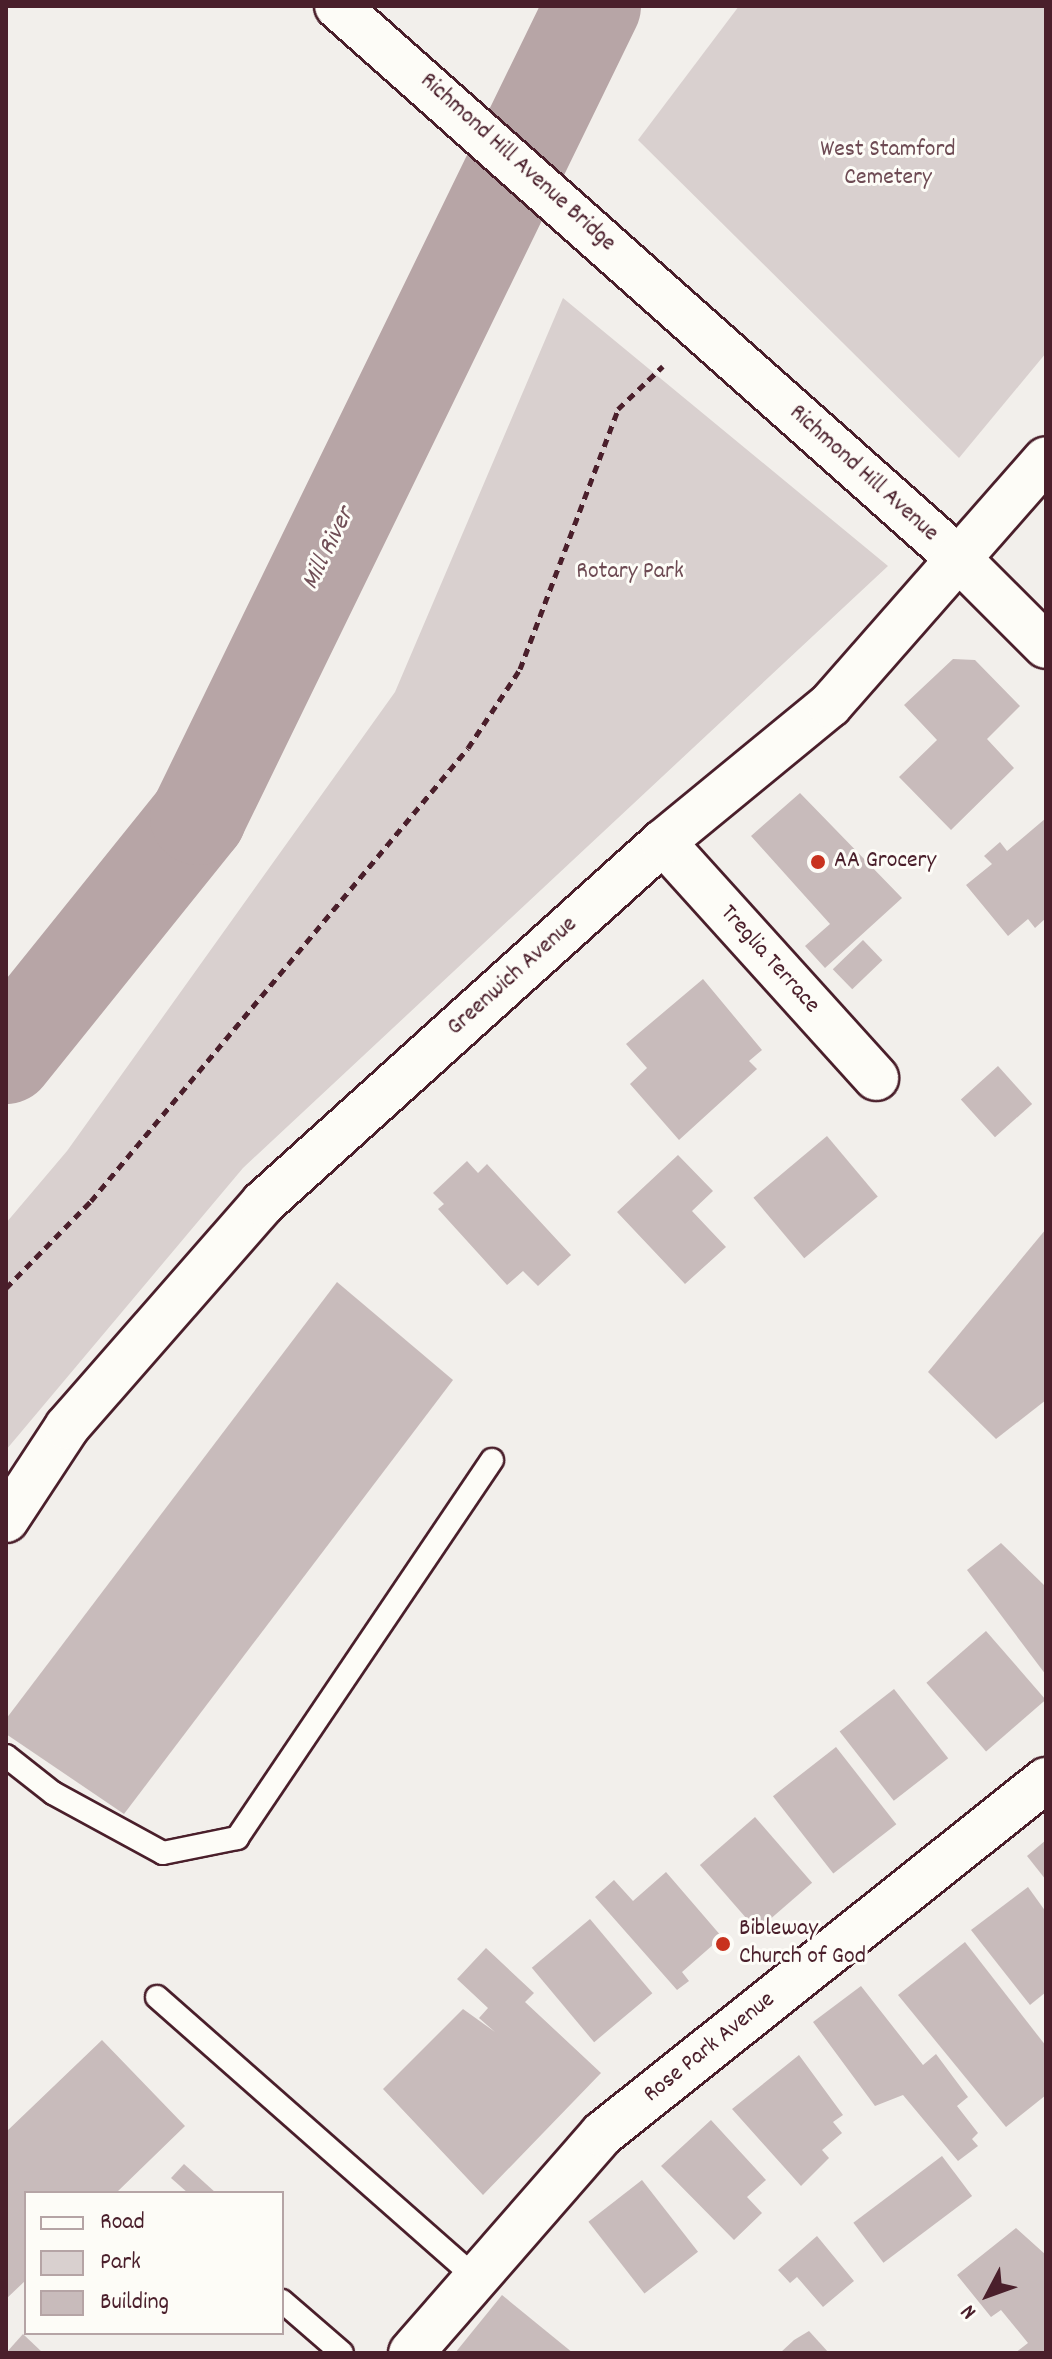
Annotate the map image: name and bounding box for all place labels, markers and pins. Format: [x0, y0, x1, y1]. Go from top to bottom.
place label: AA Grocery [834, 848, 936, 876]
marker: AA Grocery [809, 853, 827, 871]
place label: Bibleway Church of God [739, 1916, 866, 1972]
marker: Bibleway Church of God [714, 1935, 732, 1953]

